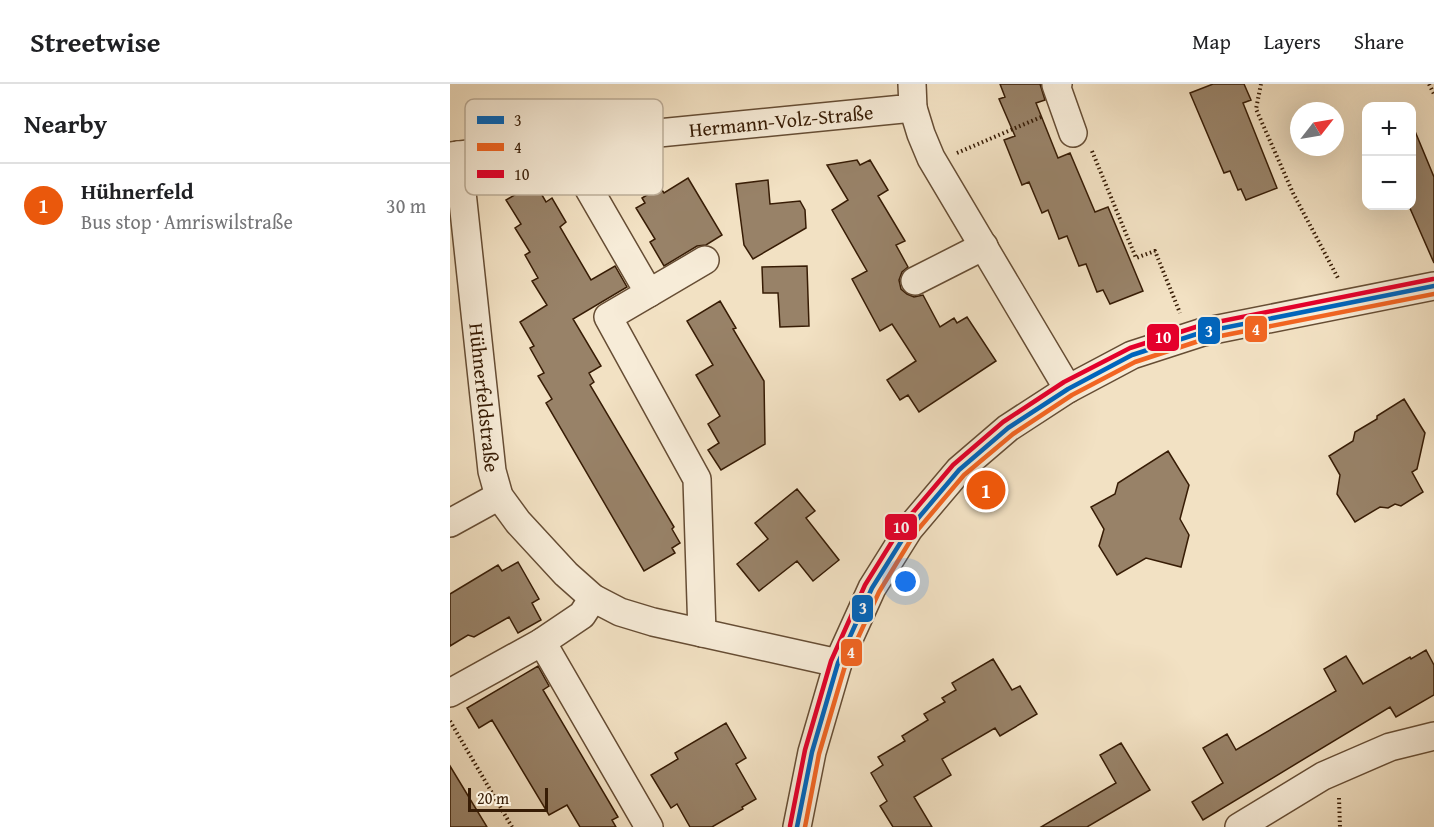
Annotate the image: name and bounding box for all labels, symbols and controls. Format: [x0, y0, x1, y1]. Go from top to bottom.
text: Streetwise [30, 21, 160, 62]
text: Map [1192, 26, 1231, 57]
text: Layers [1264, 26, 1321, 57]
text: Share [1354, 26, 1404, 57]
street label: Hermann-Volz-Straße [688, 97, 875, 144]
legend [465, 99, 663, 195]
north arrow [1290, 102, 1344, 156]
map controls [1362, 102, 1416, 210]
button: + [1362, 102, 1416, 156]
text: Nearby [24, 104, 107, 143]
text: 3 [514, 108, 522, 132]
text: 4 [514, 135, 522, 159]
button: − [1362, 156, 1416, 210]
text: 10 [514, 162, 530, 186]
text: Hühnerfeld [81, 175, 194, 207]
text: 1 [38, 191, 49, 220]
text: 30 m [386, 191, 426, 220]
text: Bus stop · Amriswilstraße [81, 207, 293, 236]
line badge: 4 [1244, 315, 1268, 343]
line badge: 3 [1197, 316, 1221, 345]
text: 4 [1252, 317, 1260, 341]
text: 3 [1205, 319, 1213, 343]
street label: Hühnerfeldstraße [462, 321, 507, 474]
line badge: 10 [1146, 323, 1180, 352]
text: 10 [1155, 325, 1171, 349]
pin: 1 [966, 468, 1006, 512]
line badge: 10 [884, 513, 918, 541]
text: 10 [893, 515, 909, 539]
your location [891, 567, 920, 596]
line badge: 3 [851, 594, 874, 623]
text: 3 [859, 596, 867, 620]
line badge: 4 [840, 638, 863, 667]
text: 4 [847, 640, 855, 664]
scale bar [468, 785, 548, 812]
text: 20 m [477, 786, 509, 810]

